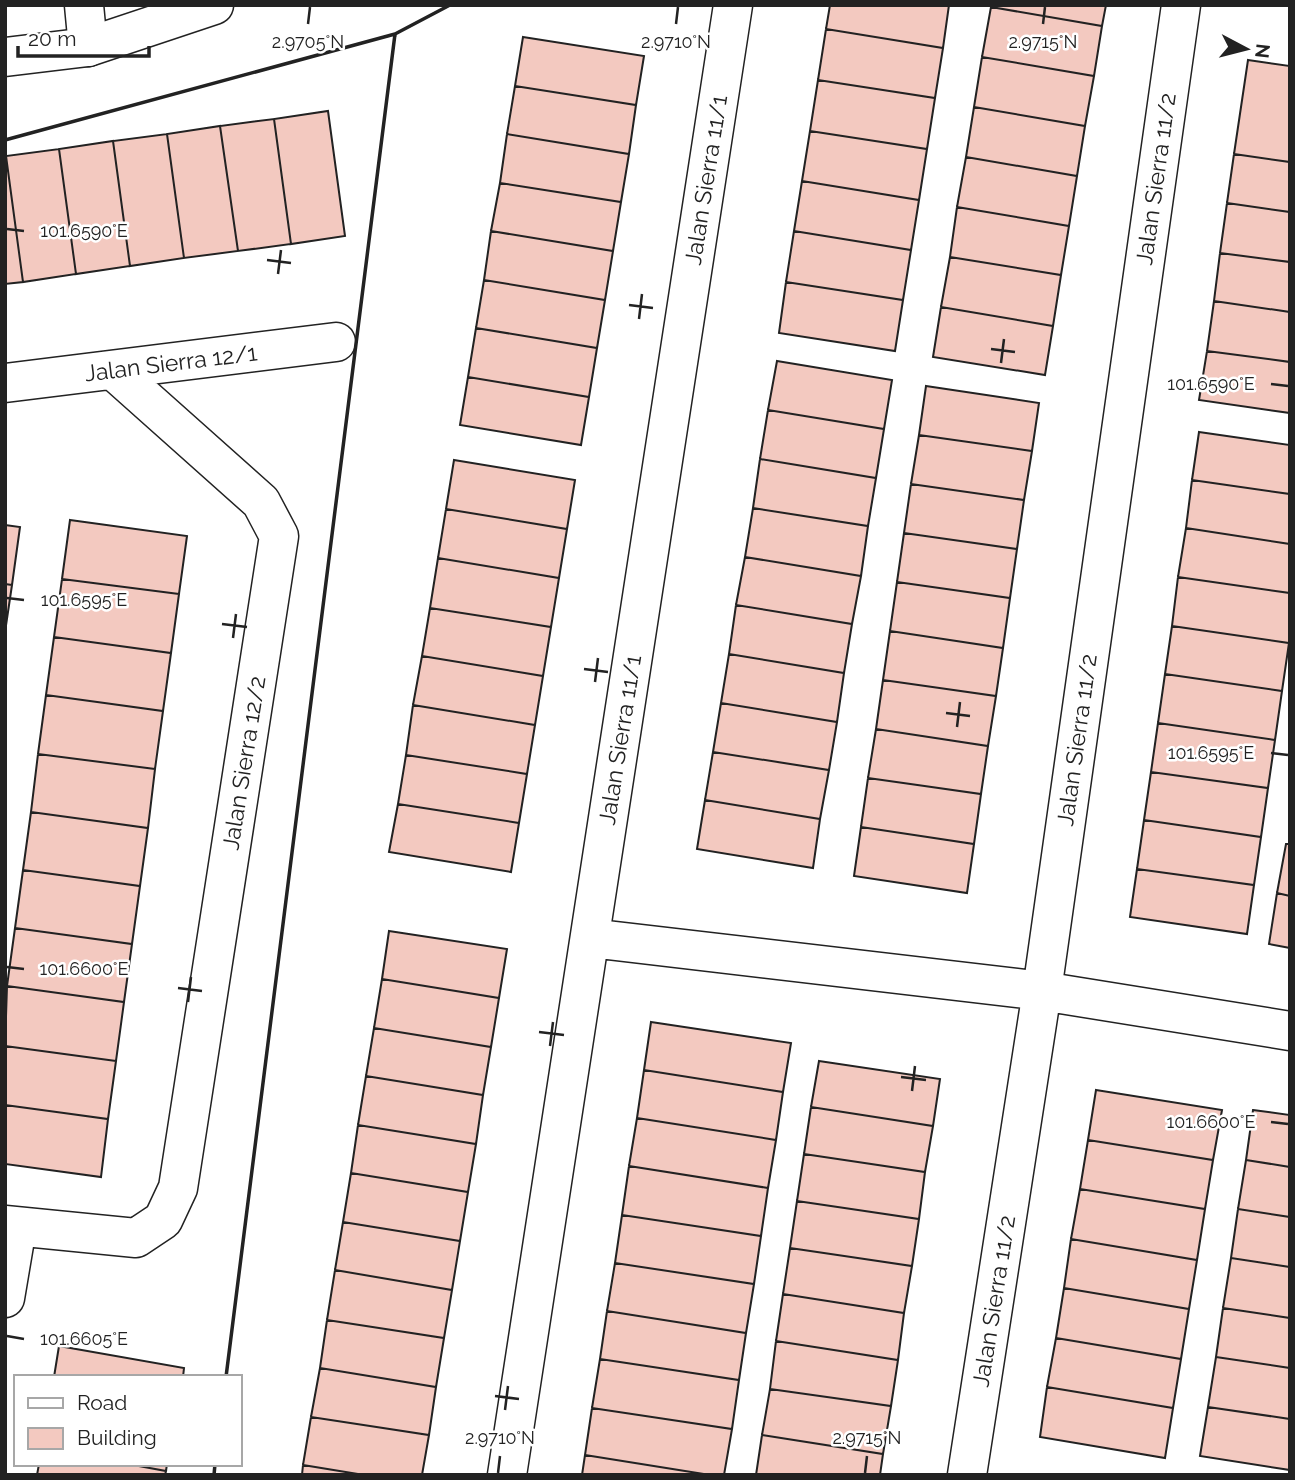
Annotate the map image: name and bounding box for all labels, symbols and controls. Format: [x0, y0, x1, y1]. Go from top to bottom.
scale bar [18, 14, 149, 58]
north arrow [1211, 14, 1281, 84]
text: 20 m [28, 26, 76, 51]
text: 2.9705°N [272, 31, 344, 52]
text: 2.9710°N [641, 31, 711, 52]
text: 2.9715°N [1008, 31, 1078, 52]
text: N [1251, 43, 1275, 60]
street label: Jalan Sierra 11/2 [1130, 91, 1181, 267]
street label: Jalan Sierra 11/1 [679, 93, 732, 267]
text: 101.6590°E [40, 220, 128, 241]
street label: Jalan Sierra 12/1 [83, 339, 259, 386]
text: 101.6590°E [1167, 373, 1255, 394]
text: 101.6595°E [41, 589, 127, 610]
street label: Jalan Sierra 11/2 [1051, 652, 1102, 828]
street label: Jalan Sierra 11/1 [593, 653, 646, 827]
street label: Jalan Sierra 12/2 [216, 674, 271, 852]
text: 101.6595°E [1168, 742, 1254, 763]
text: 101.6600°E [40, 958, 129, 979]
text: 101.6600°E [1167, 1111, 1256, 1132]
street label: Jalan Sierra 11/2 [967, 1213, 1020, 1389]
text: 101.6605°E [40, 1328, 128, 1349]
legend [14, 1375, 242, 1466]
text: Road [77, 1390, 127, 1415]
text: Building [77, 1425, 157, 1450]
text: 2.9710°N [465, 1427, 535, 1448]
text: 2.9715°N [832, 1427, 902, 1448]

